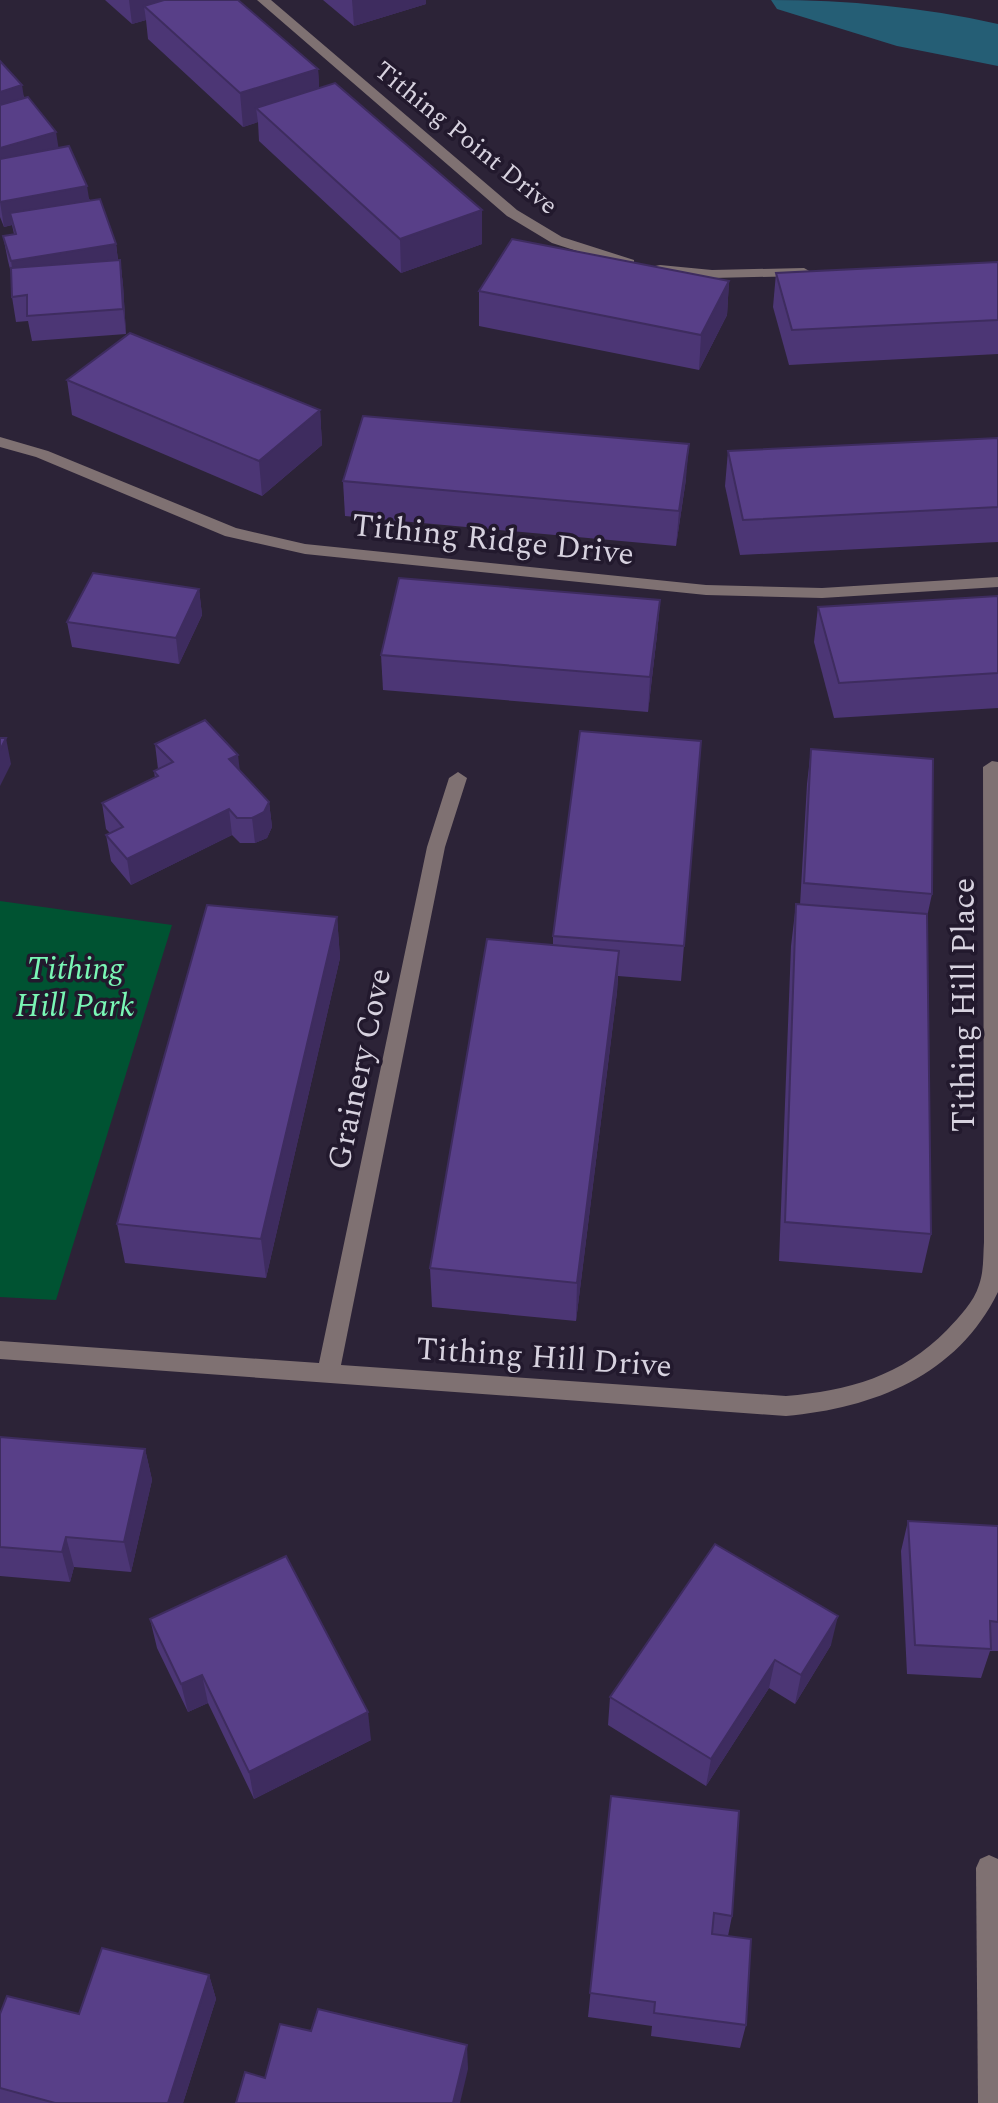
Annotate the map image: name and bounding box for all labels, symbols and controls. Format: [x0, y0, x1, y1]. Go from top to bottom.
street label: Tithing Point Drive [365, 51, 567, 225]
street label: Tithing Ridge Drive [350, 501, 636, 579]
street label: Tithing Hill Place [940, 878, 989, 1132]
park label: Tithing Hill Park [16, 945, 135, 1031]
street label: Grainery Cove [315, 964, 405, 1174]
street label: Tithing Hill Drive [414, 1325, 674, 1391]

